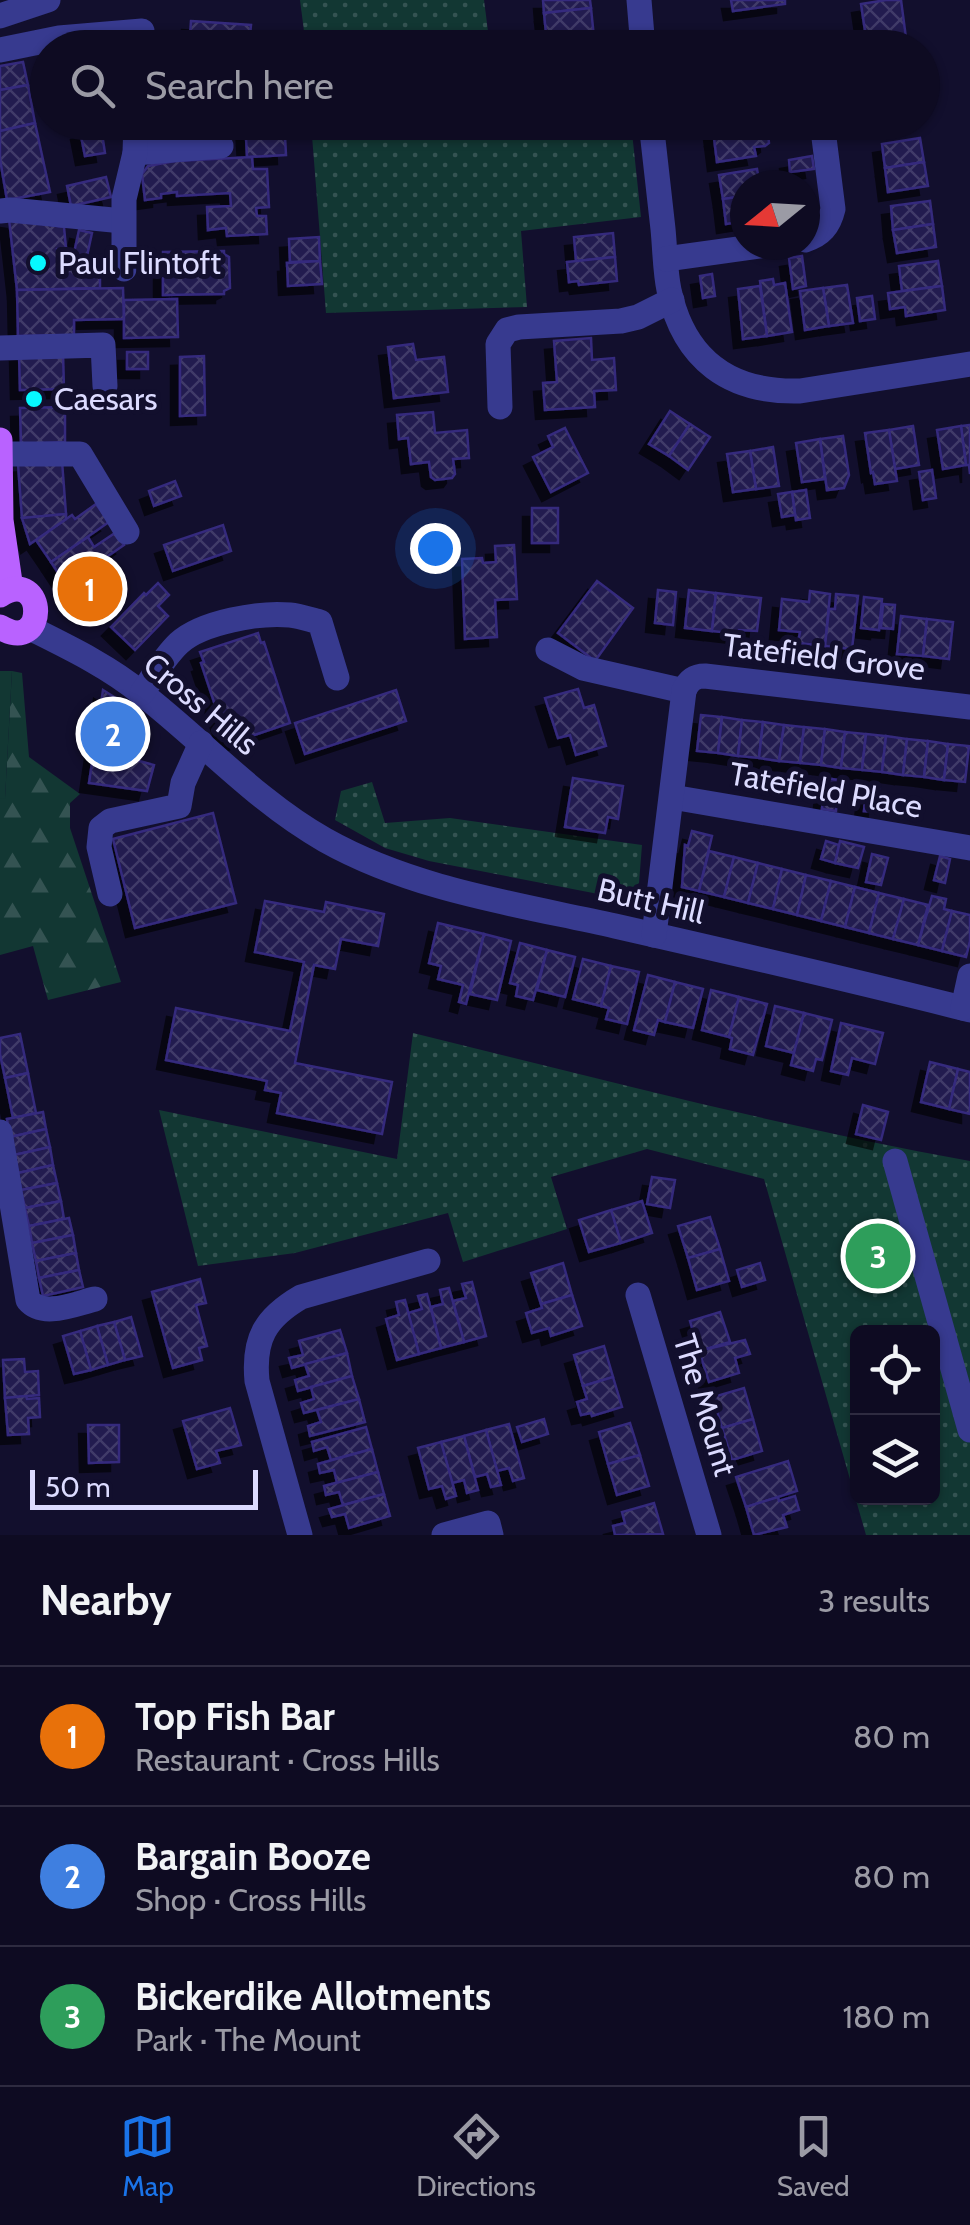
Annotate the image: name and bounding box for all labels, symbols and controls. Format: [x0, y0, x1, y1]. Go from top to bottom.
search box [30, 30, 940, 140]
icon: search [65, 58, 120, 113]
text: Search here [145, 62, 334, 109]
north arrow [730, 170, 820, 260]
place label: Paul Flintoft [58, 243, 221, 282]
marker: Paul Flintoft [27, 252, 49, 274]
place label: Caesars [54, 379, 157, 418]
marker: Caesars [23, 388, 45, 410]
your location [410, 523, 461, 574]
pin: 1 [58, 552, 122, 626]
street label: Tatefield Grove [721, 625, 927, 688]
street label: Cross Hills [136, 644, 267, 763]
pin: 2 [80, 696, 146, 772]
street label: Tatefield Place [727, 753, 926, 826]
street label: Butt Hill [594, 869, 709, 932]
pin: 3 [846, 1218, 910, 1294]
map controls [850, 1325, 940, 1505]
button: locate [850, 1325, 940, 1415]
street label: The Mount [665, 1329, 746, 1481]
button: layers [850, 1415, 940, 1505]
scale bar [30, 1465, 258, 1510]
text: 50 m [45, 1470, 111, 1504]
text: Nearby [40, 1574, 172, 1626]
text: 3 results [818, 1581, 930, 1620]
text: Top Fish Bar [135, 1693, 335, 1740]
text: 1 [67, 1717, 78, 1756]
text: 80 m [853, 1717, 930, 1756]
text: Restaurant · Cross Hills [135, 1740, 440, 1779]
text: Bargain Booze [135, 1833, 371, 1880]
text: 2 [64, 1857, 81, 1896]
text: 80 m [853, 1857, 930, 1896]
text: Shop · Cross Hills [135, 1880, 366, 1919]
text: Bickerdike Allotments [135, 1973, 491, 2020]
text: 3 [64, 1997, 81, 2036]
text: 180 m [843, 1997, 930, 2036]
text: Park · The Mount [135, 2020, 361, 2059]
tab: Map [120, 2109, 175, 2203]
tab: Directions [416, 2109, 536, 2203]
tab: Saved [777, 2109, 850, 2203]

